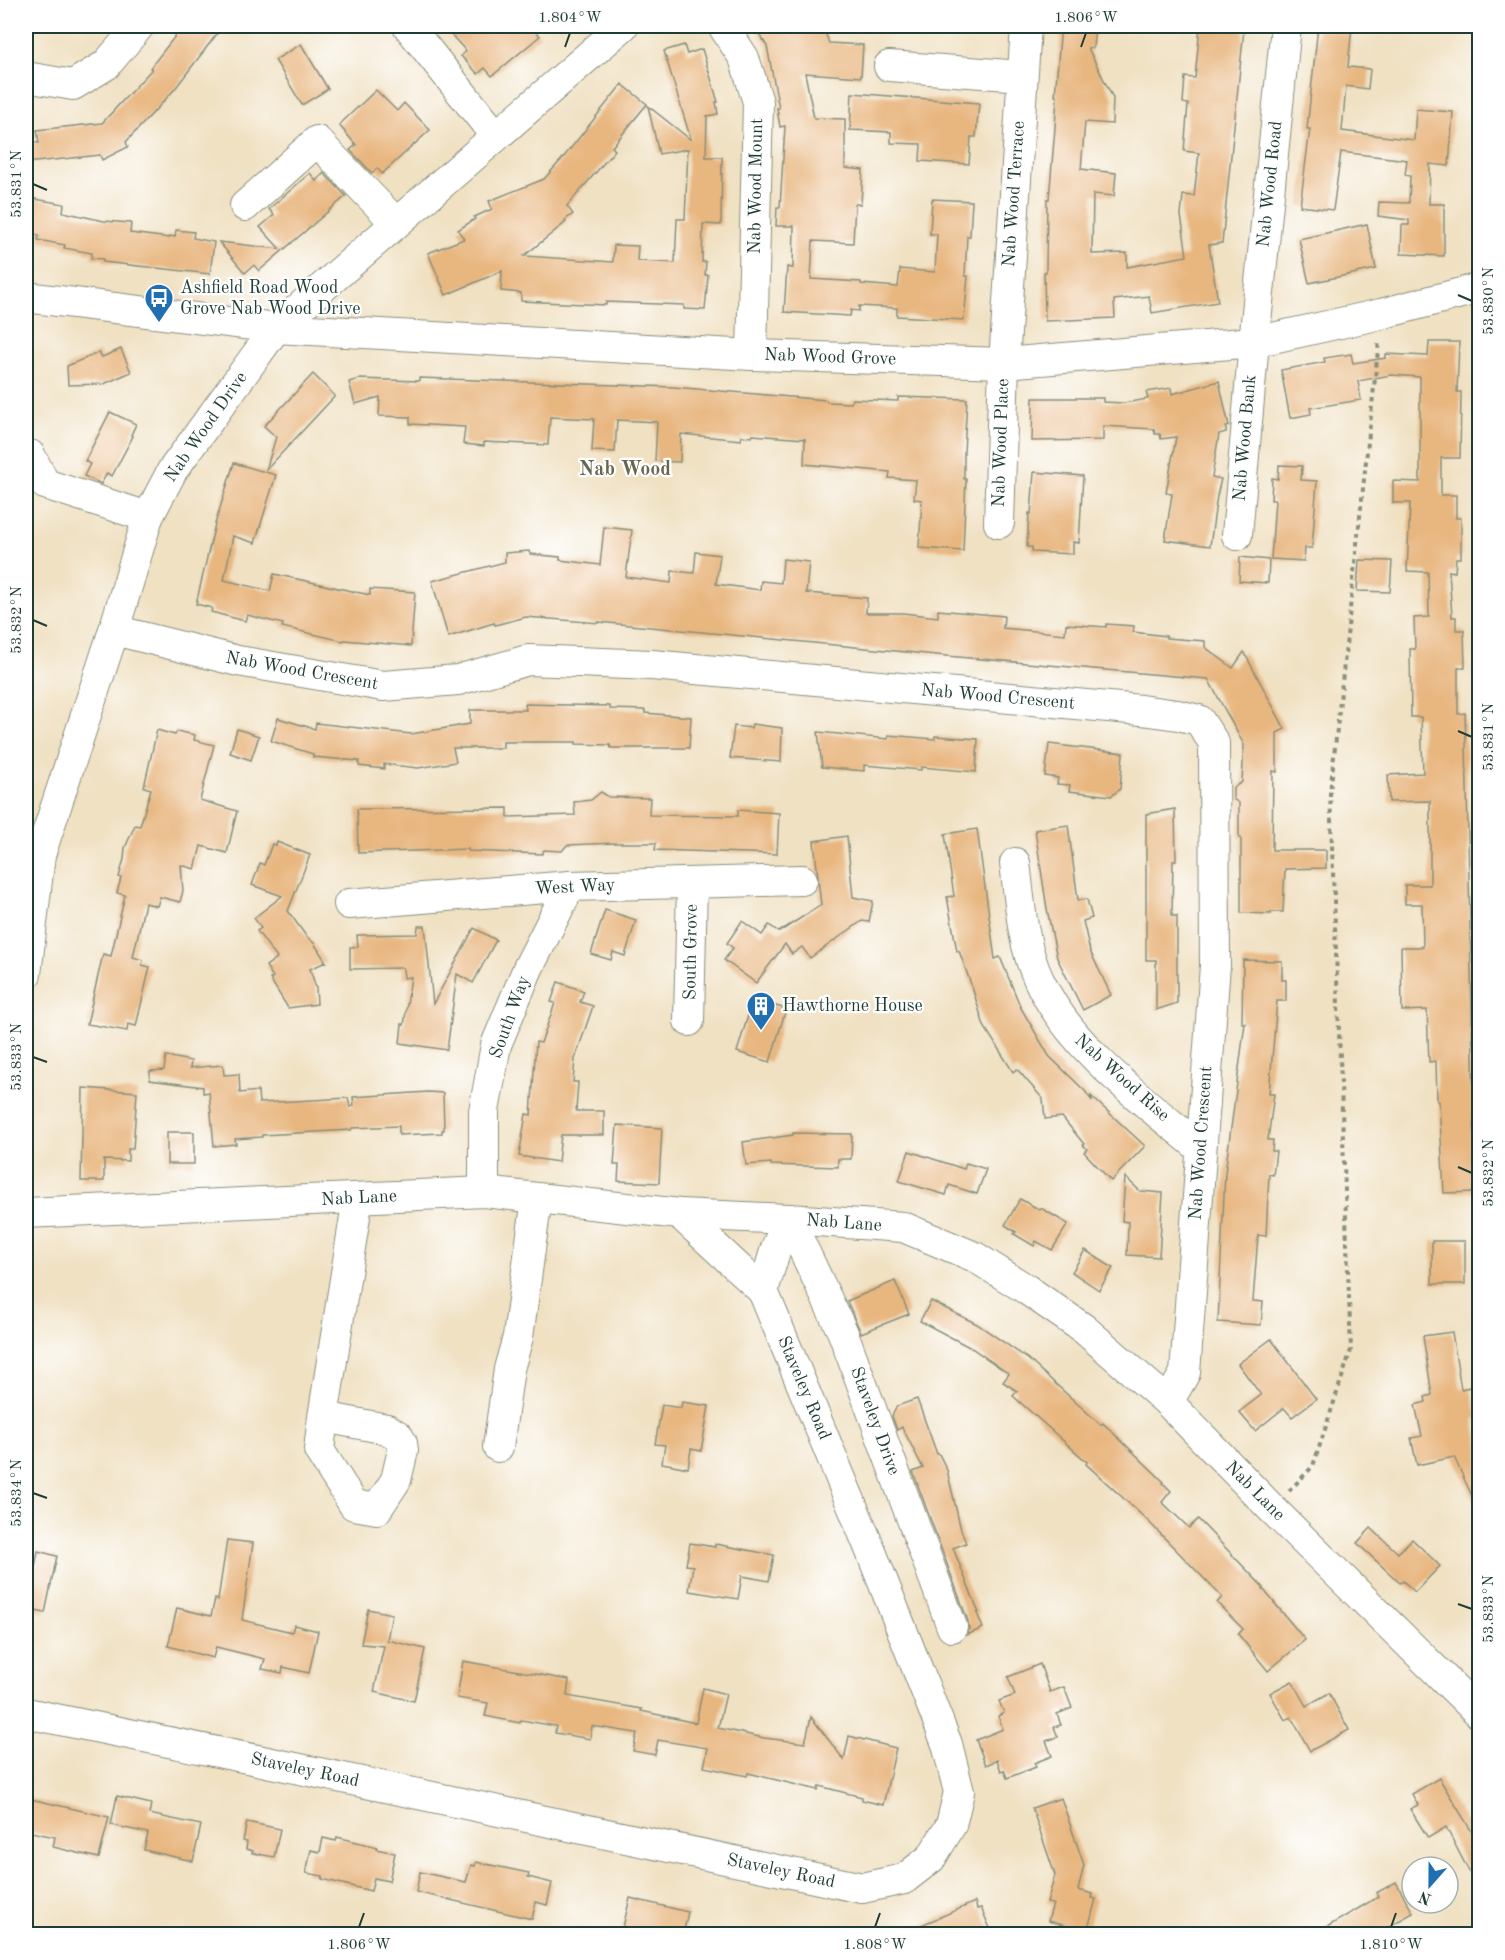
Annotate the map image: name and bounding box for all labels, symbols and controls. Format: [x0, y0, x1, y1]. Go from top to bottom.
text: 1.804°W [538, 11, 602, 26]
text: 1.806°W [1054, 11, 1118, 26]
street label: Nab Wood Mount [746, 118, 766, 254]
street label: Nab Wood Terrace [1000, 120, 1028, 268]
street label: Nab Wood Road [1254, 120, 1286, 248]
text: 53.831°N [10, 150, 25, 218]
text: 53.830°N [1482, 267, 1497, 335]
place label: Ashfield Road Wood Grove Nab Wood Drive [180, 279, 361, 318]
bus stop icon: Ashfield Road Wood Grove Nab Wood Drive [143, 282, 175, 324]
street label: Nab Wood Grove [764, 346, 896, 368]
street label: Nab Wood Drive [161, 369, 251, 485]
street label: Nab Wood Bank [1230, 374, 1260, 502]
street label: Nab Wood Place [990, 378, 1012, 508]
district label: Nab Wood [579, 460, 671, 480]
text: 53.832°N [10, 586, 25, 654]
street label: Nab Wood Crescent [224, 649, 380, 693]
street label: Nab Wood Crescent [920, 681, 1076, 713]
text: 53.831°N [1482, 703, 1497, 771]
street label: West Way [534, 876, 616, 898]
street label: South Grove [681, 904, 701, 1000]
street label: South Way [487, 973, 533, 1061]
building icon: Hawthorne House [745, 990, 777, 1032]
place label: Hawthorne House [782, 997, 923, 1015]
text: 53.833°N [10, 1023, 25, 1091]
street label: Nab Wood Rise [1071, 1031, 1173, 1125]
street label: Nab Wood Crescent [1187, 1065, 1215, 1221]
text: 53.832°N [1482, 1139, 1497, 1207]
street label: Nab Lane [321, 1187, 397, 1209]
street label: Nab Lane [805, 1211, 883, 1235]
street label: Staveley Road [774, 1334, 834, 1442]
street label: Staveley Drive [847, 1365, 903, 1477]
street label: Nab Lane [1222, 1458, 1288, 1524]
text: 53.834°N [10, 1459, 25, 1527]
text: 53.833°N [1482, 1575, 1497, 1643]
street label: Staveley Road [249, 1750, 361, 1790]
street label: Staveley Road [725, 1851, 837, 1891]
north arrow [1400, 1855, 1460, 1915]
text: N [1416, 1887, 1434, 1907]
text: 1.806°W [327, 1938, 391, 1953]
text: 1.808°W [843, 1938, 907, 1953]
text: 1.810°W [1359, 1938, 1423, 1953]

